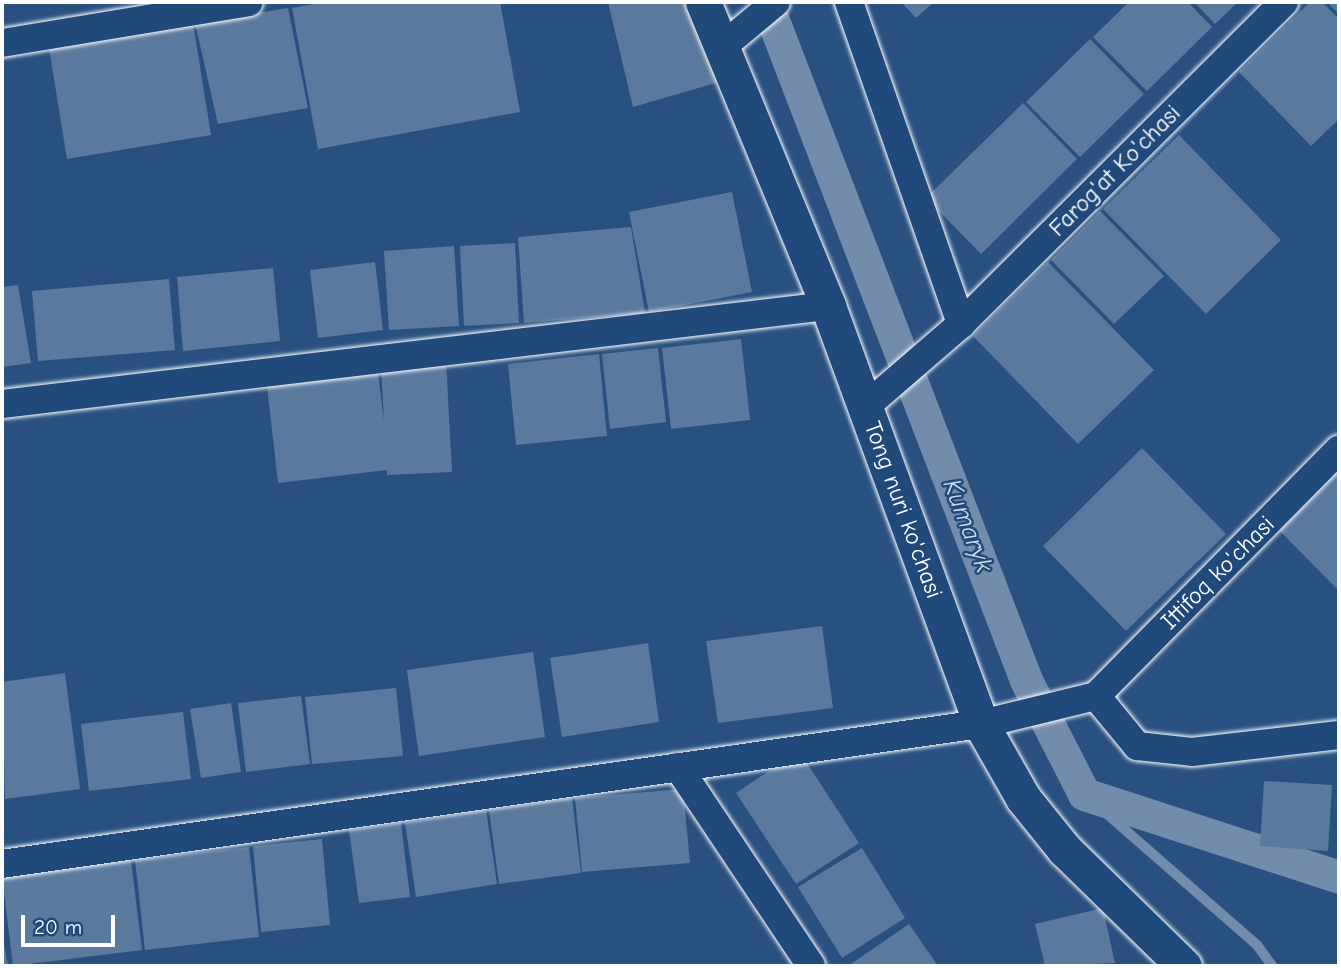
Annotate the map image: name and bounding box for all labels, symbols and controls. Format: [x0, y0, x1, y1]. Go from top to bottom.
street label: Farog'at Ko'chasi [1043, 99, 1187, 243]
street label: Tong nuri ko'chasi [858, 418, 948, 602]
water label: Kumaryk [935, 475, 999, 577]
street label: Ittifoq ko'chasi [1155, 510, 1281, 636]
scale bar [24, 902, 119, 946]
text: 20 m [34, 915, 82, 939]

